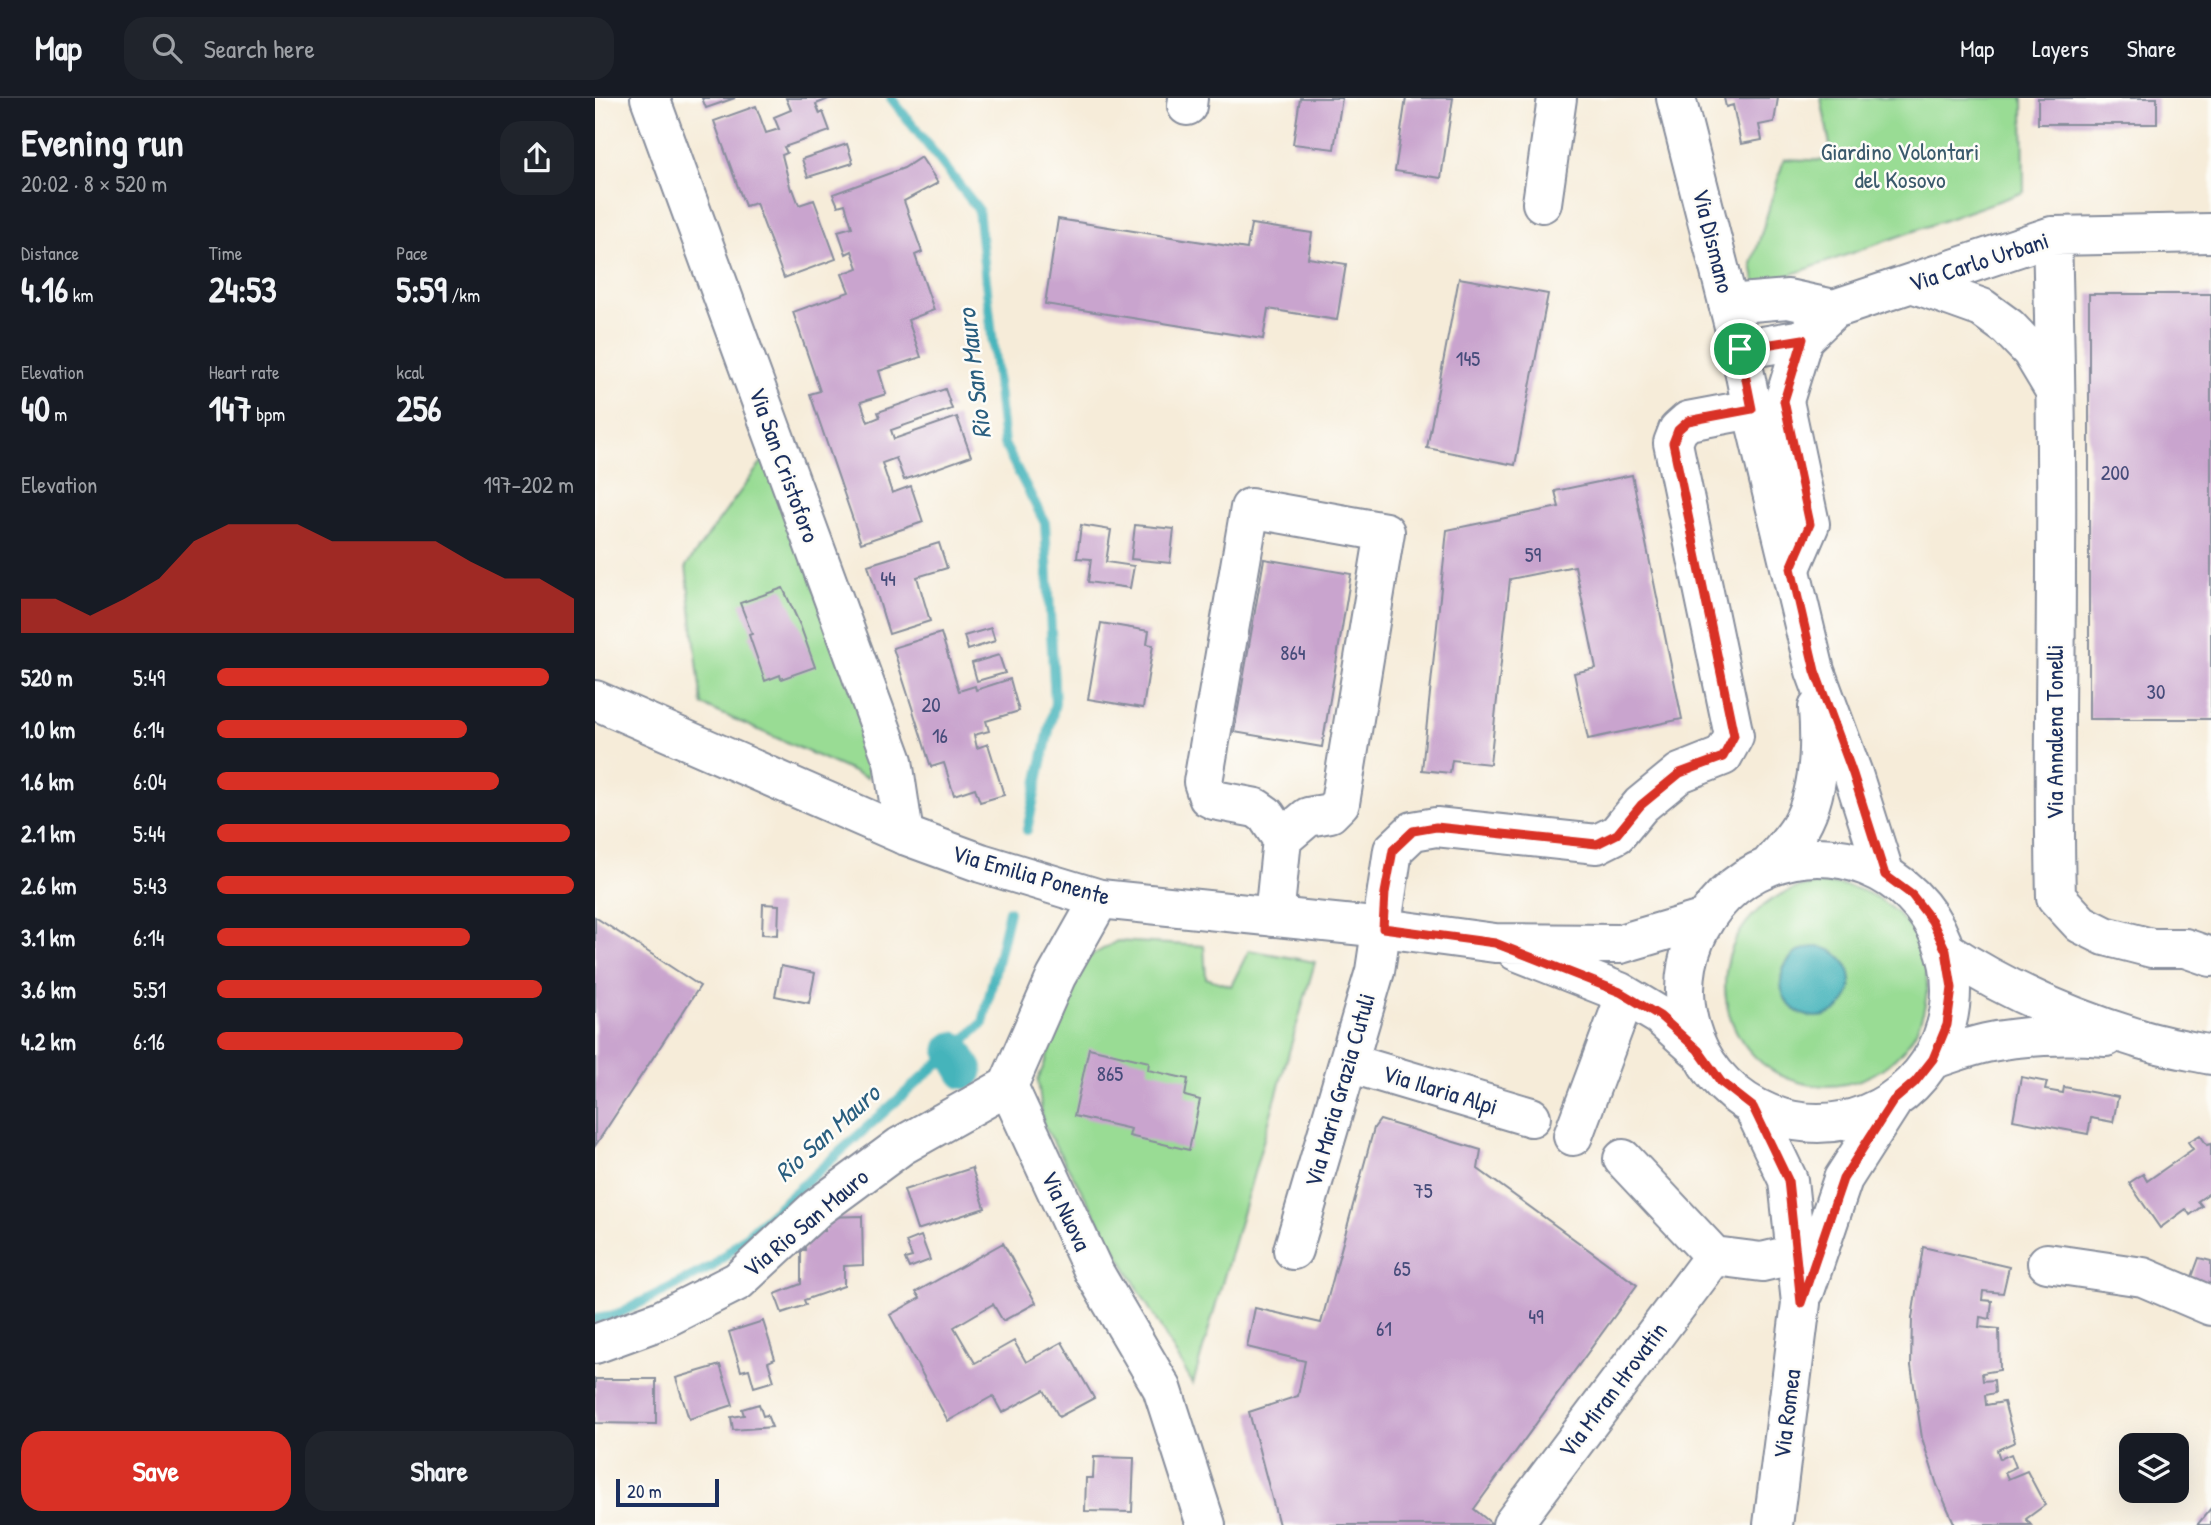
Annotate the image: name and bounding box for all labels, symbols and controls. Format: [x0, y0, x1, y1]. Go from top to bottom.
search box [124, 17, 614, 80]
text: Map [35, 26, 82, 70]
icon: search [148, 29, 186, 67]
text: Search here [204, 31, 315, 66]
text: Map [1960, 32, 1994, 64]
text: Layers [2032, 32, 2089, 64]
text: Share [2127, 32, 2176, 64]
text: Evening run [21, 116, 184, 168]
button: share [500, 121, 574, 195]
park label: Giardino Volontari del Kosovo [1821, 135, 1979, 195]
text: 20:02 · 8 × 520 m [21, 168, 167, 199]
street label: Via Dismano [1686, 185, 1742, 296]
street label: Via Carlo Urbani [1905, 223, 2053, 299]
text: Distance [21, 240, 79, 266]
text: Time [209, 240, 242, 266]
text: Pace [396, 240, 428, 266]
text: 4.16 [21, 266, 68, 313]
text: 24:53 [209, 266, 277, 313]
text: 5:59 [396, 266, 447, 313]
text: km [68, 282, 93, 308]
text: /km [447, 282, 480, 308]
water label: Rio San Mauro [948, 305, 999, 441]
pin [1710, 319, 1770, 379]
icon: arrive [1721, 330, 1759, 368]
house number: 145 [1456, 344, 1480, 373]
text: Elevation [21, 359, 84, 385]
text: Heart rate [209, 359, 280, 385]
text: kcal [396, 359, 424, 385]
street label: Via San Cristoforo [742, 383, 828, 547]
text: 40 [21, 385, 50, 432]
text: 147 [209, 385, 252, 432]
text: 256 [396, 385, 441, 432]
text: m [50, 401, 67, 427]
text: bpm [252, 401, 285, 427]
house number: 200 [2101, 458, 2129, 487]
text: Elevation [21, 469, 97, 500]
text: 197–202 m [483, 469, 574, 500]
house number: 59 [1525, 540, 1542, 569]
house number: 44 [880, 564, 896, 593]
house number: 864 [1280, 638, 1306, 667]
street label: Via Annalena Tonelli [2038, 644, 2070, 820]
text: 520 m [21, 662, 73, 693]
text: 5:49 [133, 662, 165, 693]
house number: 30 [2147, 677, 2165, 706]
house number: 20 [921, 690, 941, 719]
text: 1.0 km [21, 714, 75, 745]
text: 6:14 [133, 714, 165, 745]
house number: 16 [932, 721, 948, 750]
text: 1.6 km [21, 766, 74, 797]
text: 6:04 [133, 766, 166, 797]
text: 2.1 km [21, 818, 76, 849]
text: 5:44 [133, 818, 165, 849]
street label: Via Emilia Ponente [948, 836, 1114, 912]
text: 2.6 km [21, 870, 76, 901]
text: 5:43 [133, 870, 167, 901]
text: 3.1 km [21, 922, 75, 953]
text: 6:14 [133, 922, 165, 953]
text: 3.6 km [21, 974, 76, 1005]
text: 5:51 [133, 974, 166, 1005]
street label: Via Maria Grazia Cutuli [1296, 989, 1382, 1190]
text: 4.2 km [21, 1026, 76, 1057]
text: 6:16 [133, 1026, 165, 1057]
street label: Via Ilaria Alpi [1379, 1056, 1502, 1122]
house number: 865 [1097, 1059, 1123, 1088]
water label: Rio San Mauro [766, 1074, 889, 1189]
street label: Via Rio San Mauro [736, 1160, 875, 1284]
street label: Via Nuova [1034, 1165, 1099, 1256]
house number: 75 [1413, 1176, 1433, 1205]
house number: 65 [1393, 1254, 1411, 1283]
house number: 49 [1528, 1302, 1544, 1331]
house number: 61 [1376, 1314, 1392, 1343]
street label: Via Miran Hrovatin [1551, 1315, 1674, 1464]
street label: Via Romea [1765, 1367, 1807, 1460]
button: Save [21, 1431, 291, 1511]
button: Share [305, 1431, 574, 1511]
map controls [2119, 1433, 2189, 1503]
button: layers [2119, 1433, 2189, 1503]
scale bar [616, 1476, 719, 1508]
text: 20 m [627, 1478, 662, 1504]

